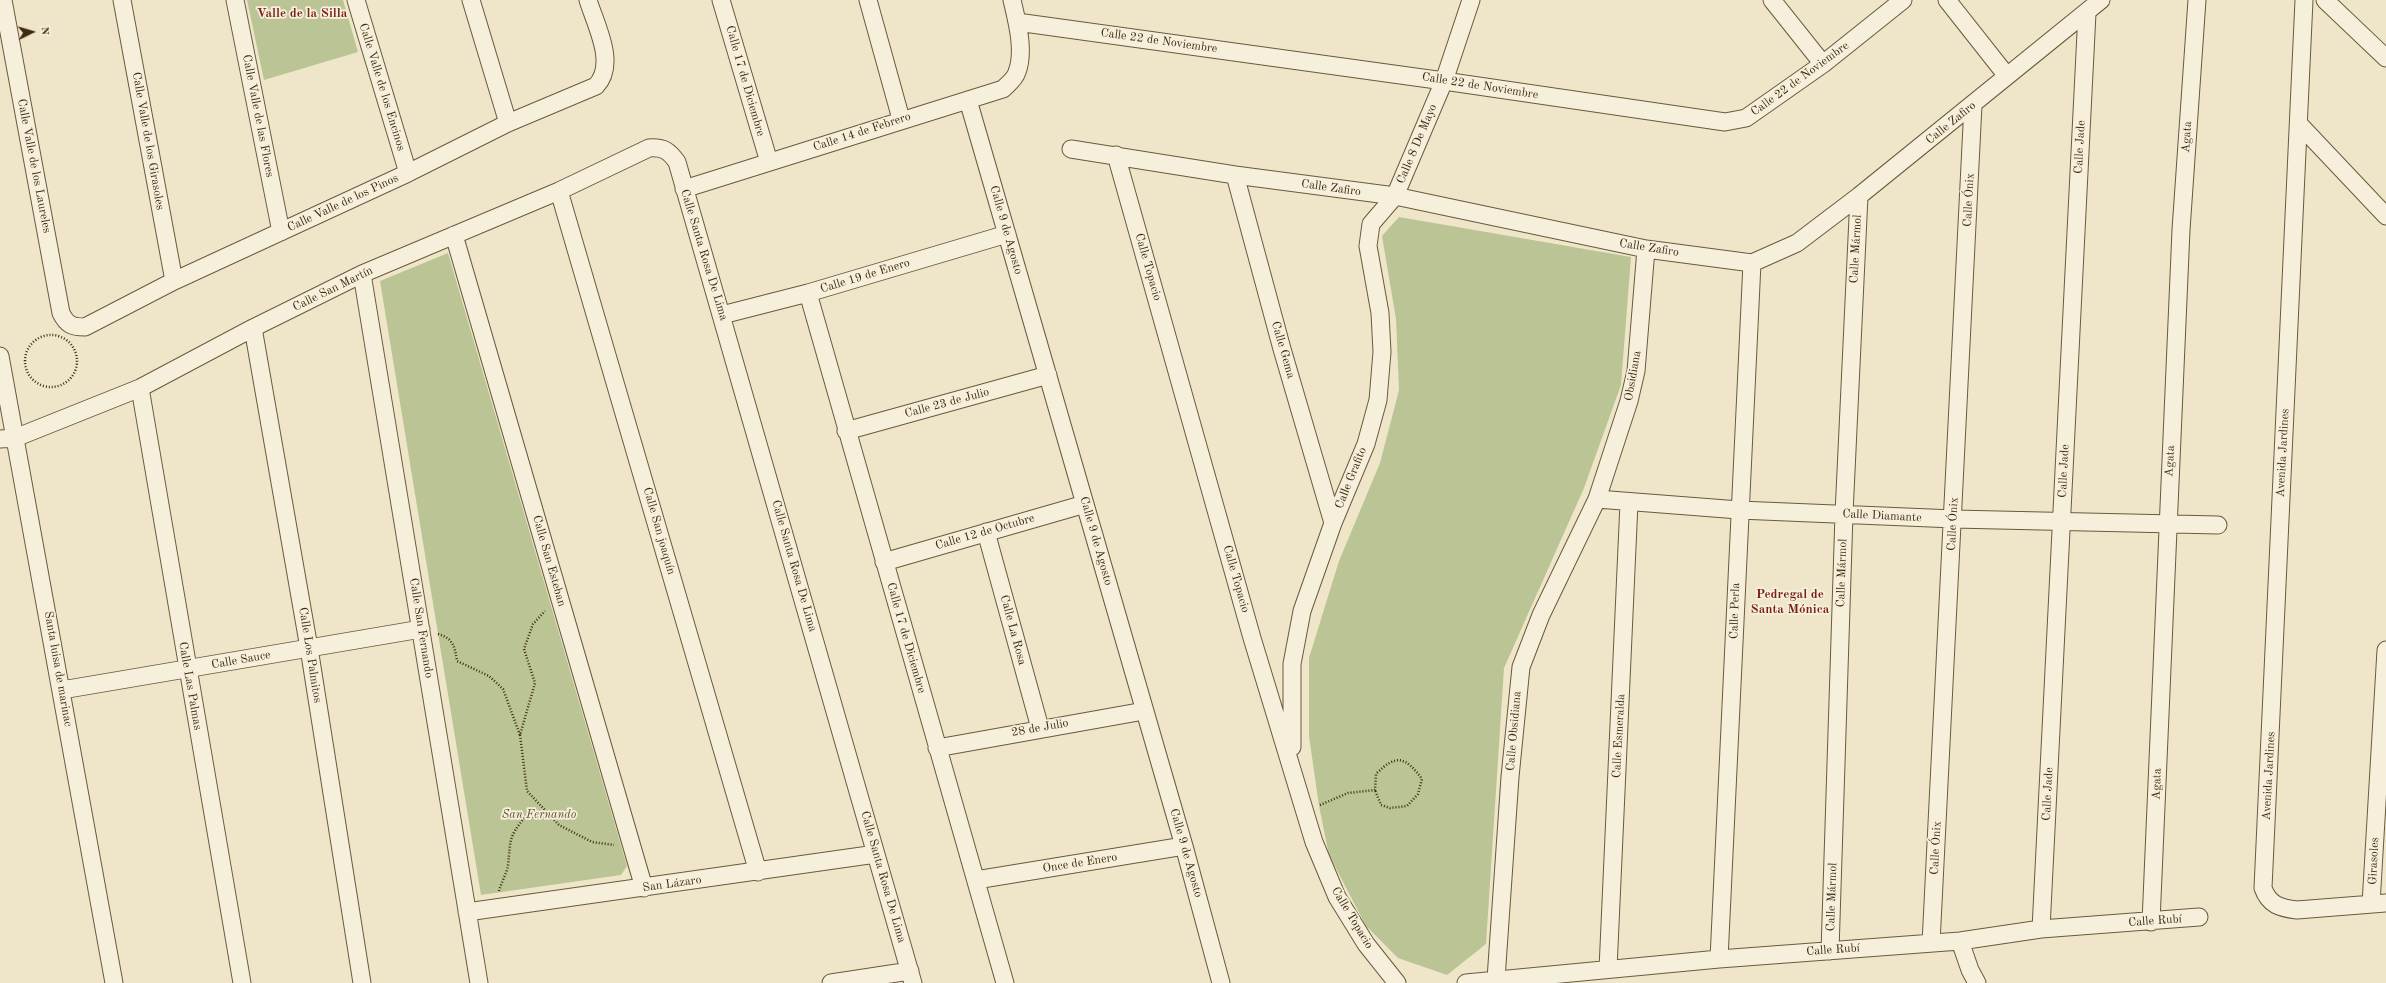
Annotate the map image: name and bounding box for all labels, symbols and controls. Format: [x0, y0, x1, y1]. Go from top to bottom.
district label: Valle de la Silla [257, 6, 347, 22]
north arrow [12, 12, 52, 52]
street label: Calle Valle de los Encinos [356, 21, 408, 153]
street label: Calle 17 de Diciembre [722, 24, 768, 138]
text: N [39, 26, 50, 36]
street label: Calle 22 de Noviembre [1100, 26, 1218, 56]
street label: Calle 22 de Noviembre [1748, 39, 1852, 119]
street label: Calle Valle de las Flores [239, 53, 277, 179]
street label: Calle 22 de Noviembre [1421, 70, 1539, 102]
street label: Calle Valle de los Girasoles [129, 71, 167, 211]
street label: Calle Valle de los Laureles [14, 98, 54, 234]
street label: Calle Zafiro [1923, 98, 1979, 148]
street label: Calle 8 De Mayo [1394, 102, 1440, 186]
street label: Calle 14 de Febrero [811, 109, 913, 155]
street label: Calle Jade [2071, 120, 2089, 174]
street label: Agata [2179, 121, 2195, 153]
street label: Calle Valle de los Pinos [285, 171, 401, 235]
street label: Calle Ónix [1960, 173, 1978, 227]
street label: Calle Zafiro [1300, 177, 1362, 199]
street label: Calle 9 de Agosto [986, 184, 1026, 276]
street label: Calle Santa Rosa De Lima [677, 188, 731, 322]
street label: Calle Mármol [1847, 214, 1865, 284]
street label: Calle Topacio [1131, 232, 1165, 302]
street label: Calle Zafiro [1618, 236, 1680, 260]
street label: Calle 19 de Enero [818, 256, 912, 296]
street label: Calle San Martín [291, 263, 375, 315]
street label: Calle Gema [1268, 320, 1298, 380]
street label: Obsidiana [1621, 350, 1645, 402]
street label: Calle 23 de Julio [903, 385, 991, 421]
street label: Avenida Jardines [2273, 408, 2293, 498]
street label: Calle Jade [2055, 444, 2073, 498]
street label: Calle Grafito [1332, 445, 1370, 511]
street label: Agata [2162, 445, 2178, 477]
street label: Calle San joaquín [640, 486, 678, 576]
street label: Calle 9 de Agosto [1076, 495, 1116, 587]
street label: Calle Ónix [1944, 497, 1962, 551]
street label: Calle Santa Rosa De Lima [768, 498, 820, 634]
street label: Calle Diamante [1842, 507, 1922, 525]
street label: Calle 12 de Octubre [934, 511, 1036, 553]
street label: Calle San Esteban [529, 514, 569, 608]
street label: Calle Mármol [1834, 538, 1850, 608]
street label: Calle Topacio [1219, 544, 1253, 614]
street label: Calle San Fernando [406, 577, 436, 679]
street label: Calle 17 de Diciembre [883, 581, 929, 695]
street label: Calle Perla [1727, 583, 1743, 639]
district label: Pedregal de Santa Mónica [1751, 587, 1829, 618]
street label: Calle La Rosa [997, 593, 1029, 667]
street label: Calle Los Palmitos [295, 606, 325, 704]
street label: Santa luisa de marinac [41, 610, 75, 728]
street label: Calle Las Palmas [175, 641, 205, 731]
street label: Calle Sauce [210, 648, 272, 672]
street label: Calle Obsidiana [1503, 690, 1525, 772]
street label: Calle Esmeralda [1610, 694, 1628, 778]
street label: 28 de Julio [1010, 716, 1070, 740]
street label: Avenida Jardines [2259, 731, 2279, 821]
street label: Calle Jade [2039, 767, 2057, 821]
street label: Agata [2149, 768, 2165, 800]
street label: Calle 9 de Agosto [1166, 807, 1206, 899]
park label: San Fernando [502, 808, 576, 822]
street label: Calle Santa Rosa De Lima [857, 809, 909, 945]
street label: Calle Ónix [1927, 821, 1945, 875]
street label: Girasoles [2366, 837, 2382, 885]
street label: Once de Enero [1042, 850, 1118, 876]
street label: Calle Mármol [1824, 862, 1840, 932]
street label: San Lázaro [642, 873, 702, 895]
street label: Calle Topacio [1328, 884, 1376, 952]
street label: Calle Rubí [2128, 912, 2182, 930]
street label: Calle Rubí [1806, 941, 1860, 959]

